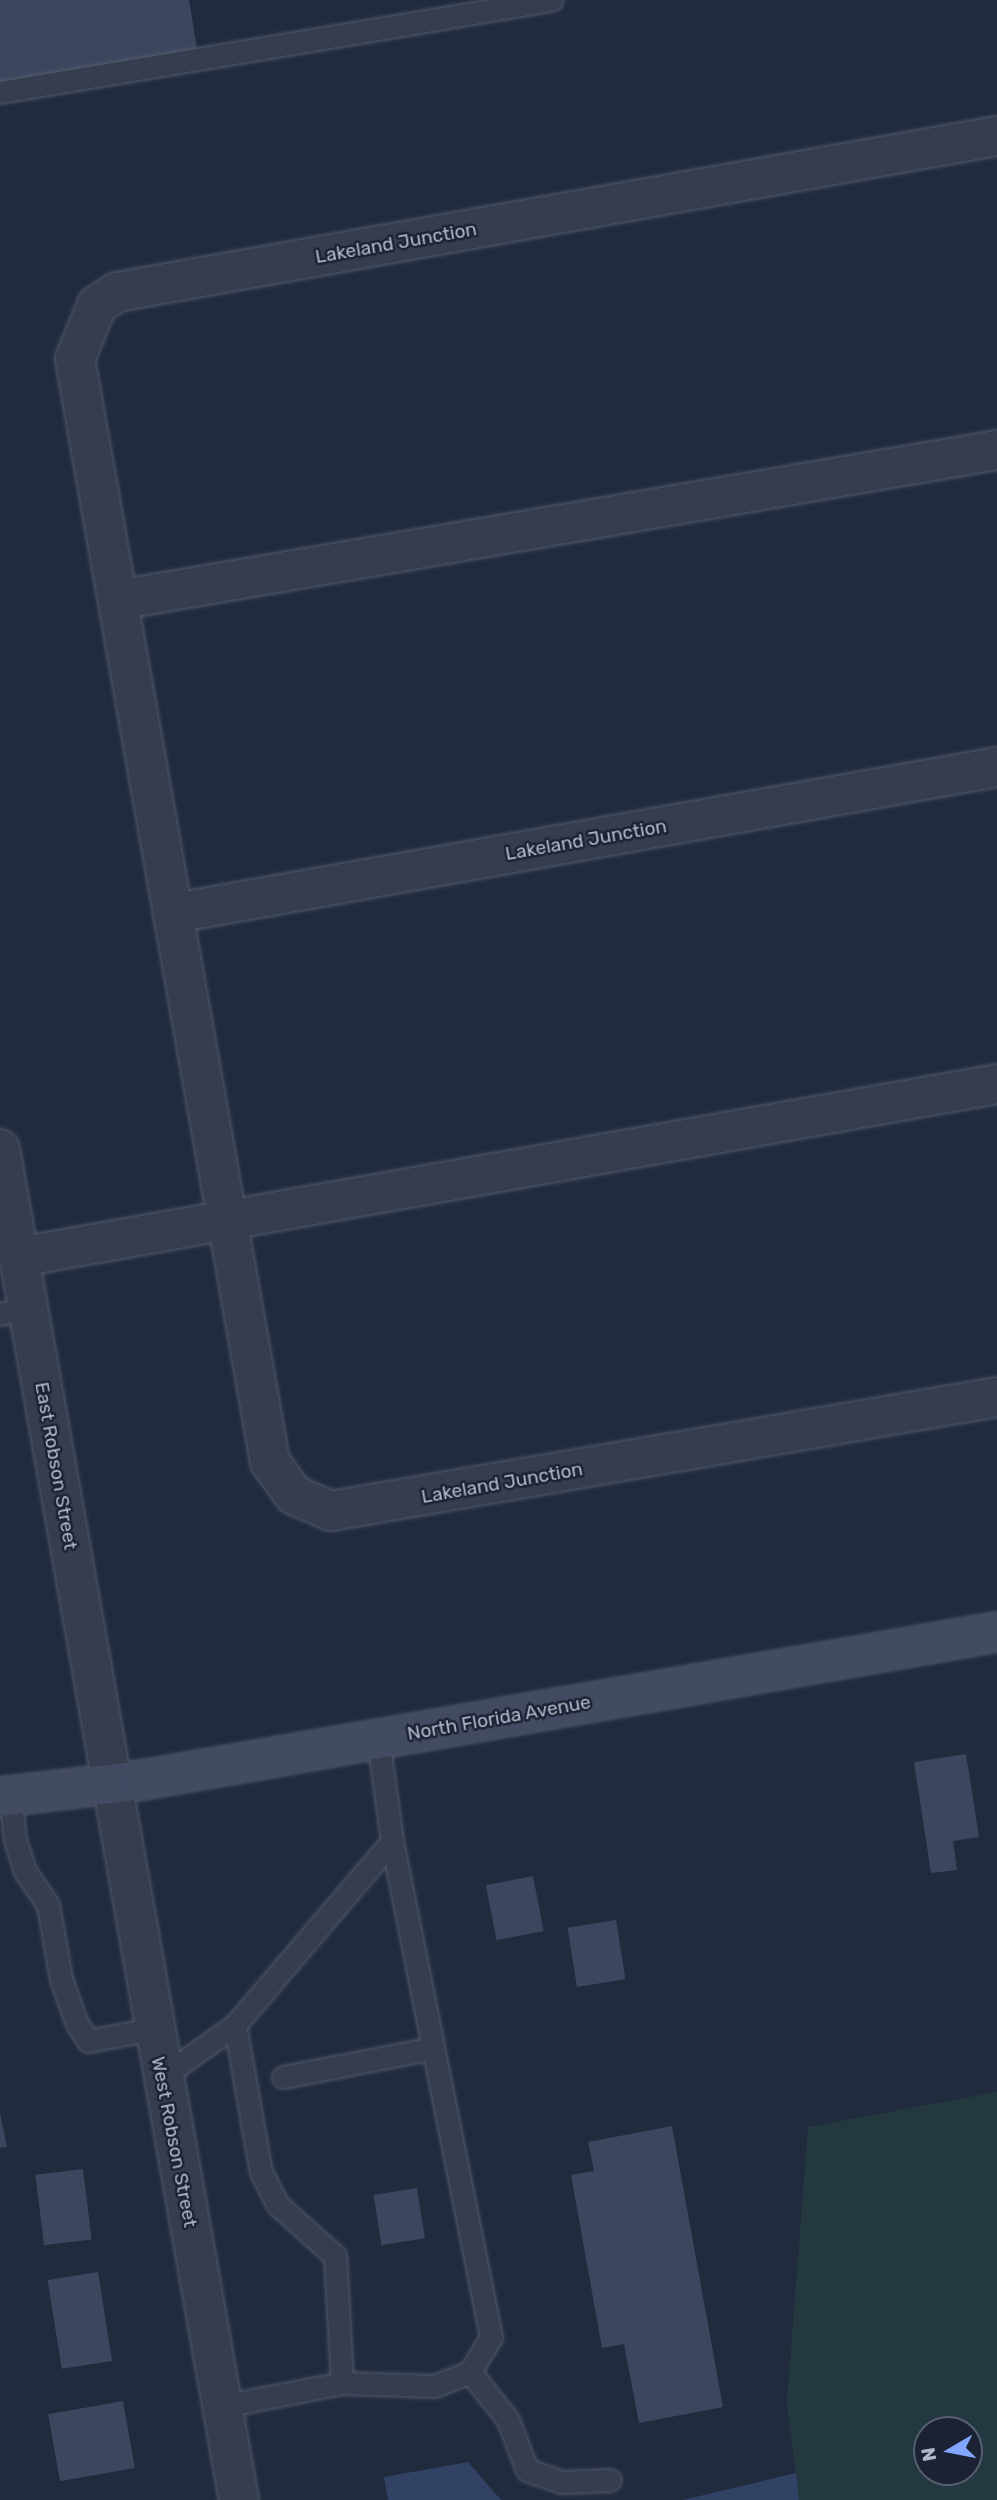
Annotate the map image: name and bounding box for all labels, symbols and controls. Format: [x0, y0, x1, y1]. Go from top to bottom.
street label: Lakeland Junction [313, 218, 479, 268]
street label: Lakeland Junction [503, 815, 669, 865]
street label: East Robson Street [30, 1380, 82, 1552]
street label: Lakeland Junction [419, 1458, 585, 1508]
street label: North Florida Avenue [405, 1691, 593, 1745]
street label: West Robson Street [146, 2055, 202, 2229]
north arrow [913, 2416, 983, 2486]
text: N [916, 2446, 941, 2463]

